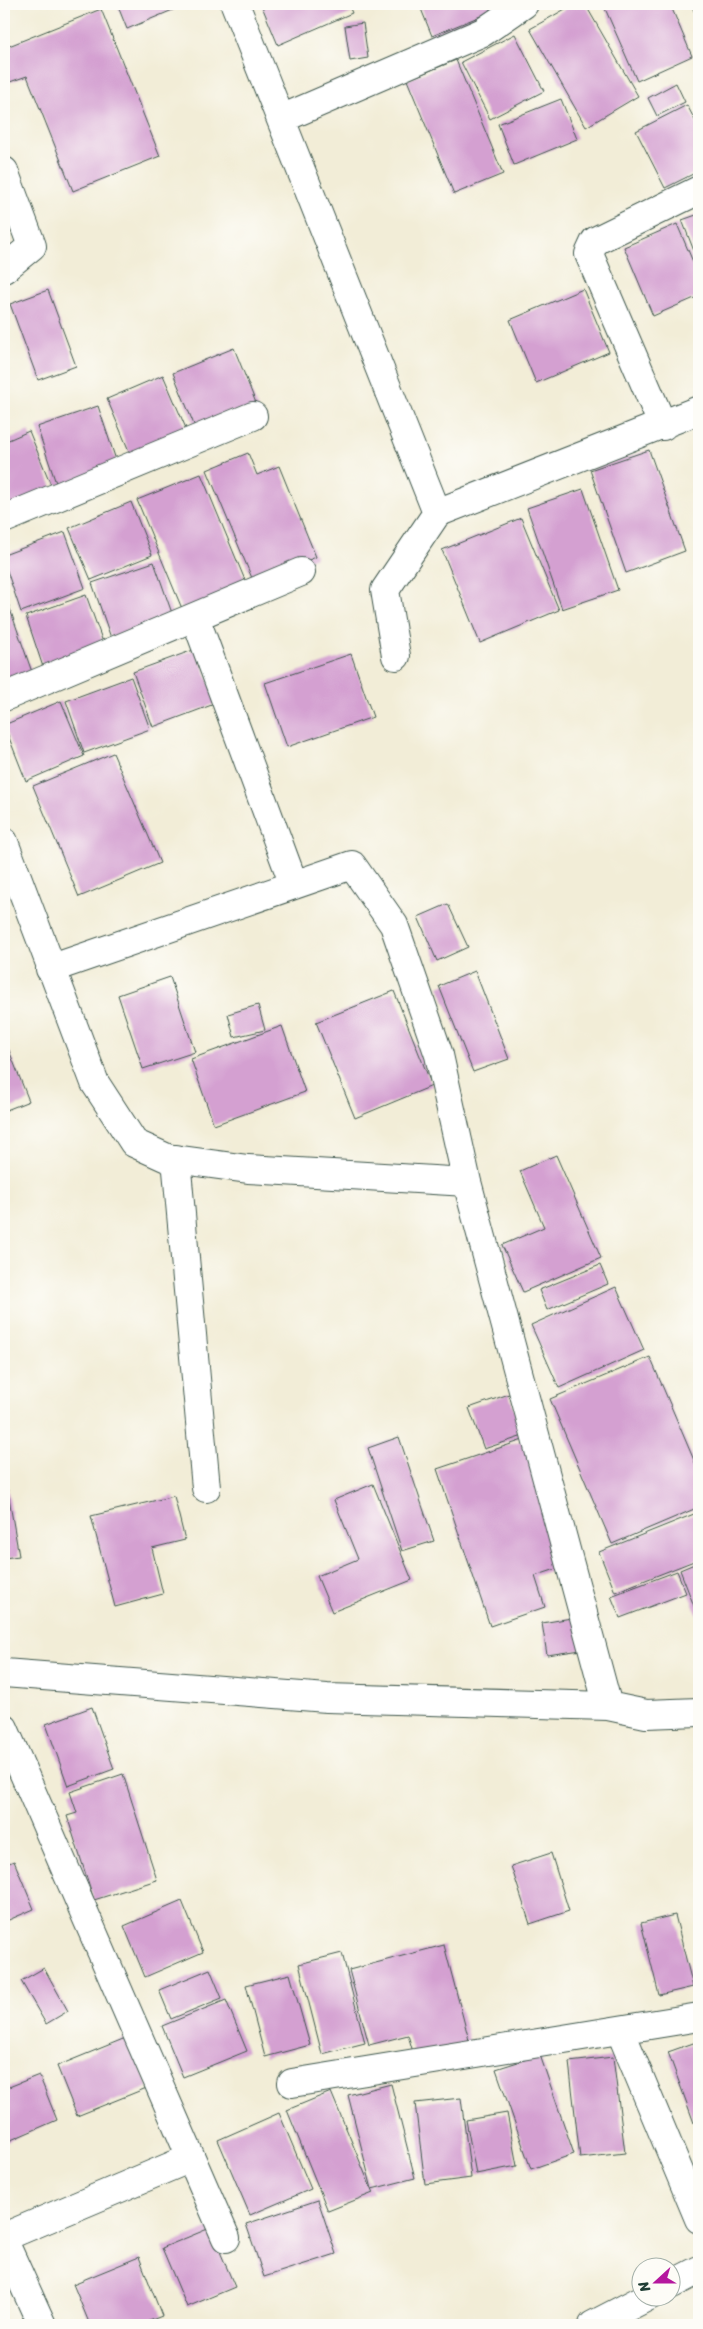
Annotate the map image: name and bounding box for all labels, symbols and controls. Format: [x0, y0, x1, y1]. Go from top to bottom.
north arrow [630, 2256, 680, 2306]
text: N [631, 2277, 658, 2296]

